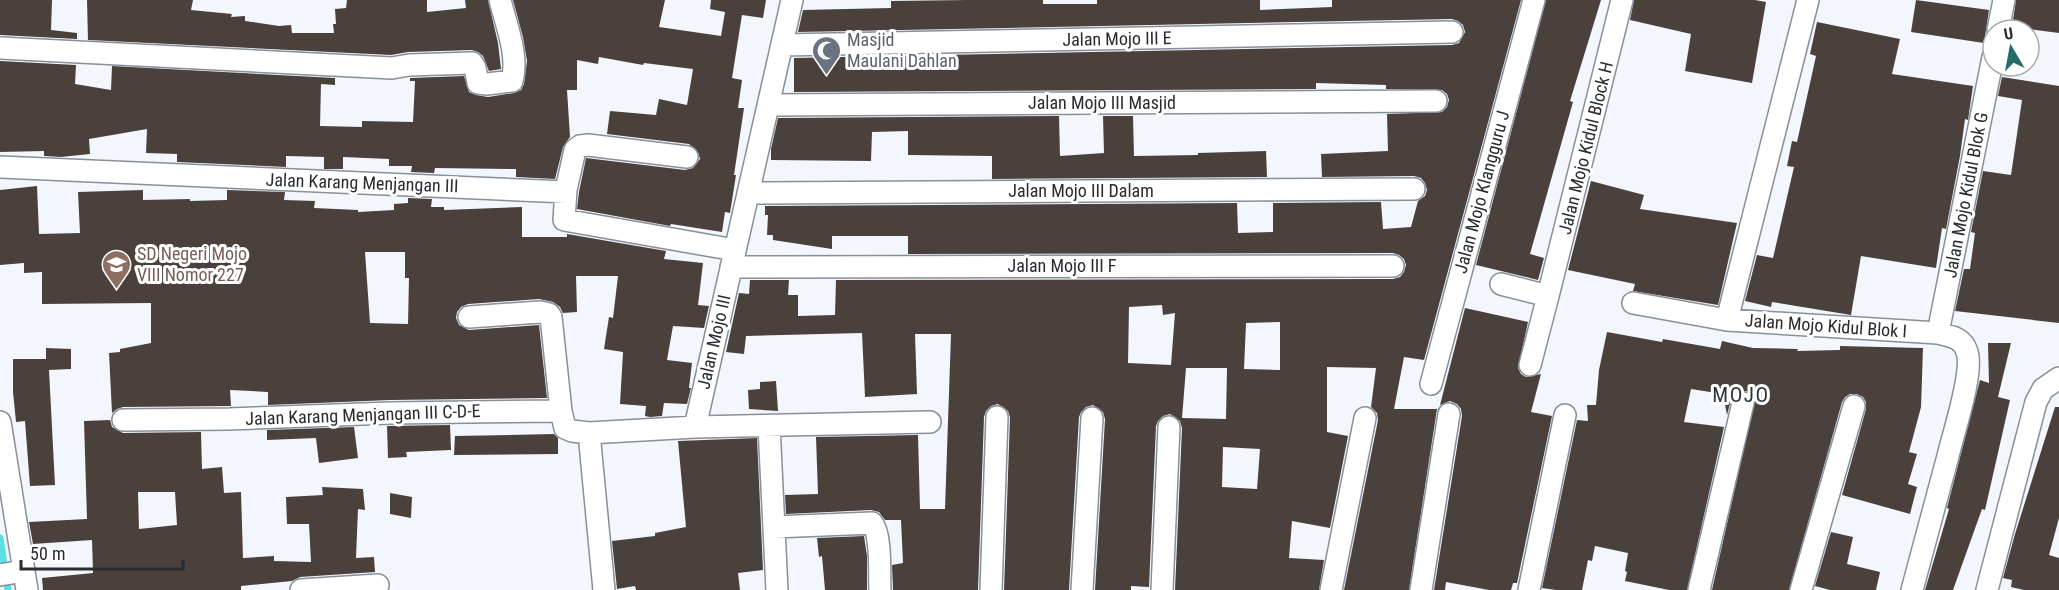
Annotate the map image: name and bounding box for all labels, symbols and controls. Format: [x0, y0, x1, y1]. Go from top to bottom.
north arrow [1981, 18, 2041, 78]
text: U [2002, 24, 2015, 44]
street label: Jalan Mojo III E [1062, 27, 1172, 50]
place label: Masjid Maulani Dahlan [847, 29, 957, 71]
mosque icon: Masjid Maulani Dahlan [810, 34, 842, 76]
street label: Jalan Mojo Kidul Block H [1554, 59, 1617, 236]
street label: Jalan Mojo III Masjid [1028, 92, 1176, 113]
street label: Jalan Mojo Klangguru J [1450, 108, 1513, 275]
street label: Jalan Mojo Kidul Blok G [1939, 110, 1992, 280]
street label: Jalan Karang Menjangan III [265, 169, 459, 196]
street label: Jalan Mojo III Dalam [1008, 180, 1154, 201]
place label: SD Negeri Mojo VIII Nomor 227 [137, 243, 247, 285]
school or university icon: SD Negeri Mojo VIII Nomor 227 [100, 248, 132, 290]
street label: Jalan Mojo III F [1007, 255, 1117, 276]
street label: Jalan Mojo III [692, 293, 735, 391]
street label: Jalan Mojo Kidul Blok I [1744, 309, 1908, 342]
district label: MOJO [1712, 383, 1770, 407]
street label: Jalan Karang Menjangan III C-D-E [245, 400, 481, 429]
scale bar [21, 533, 183, 571]
text: 50 m [30, 543, 65, 564]

